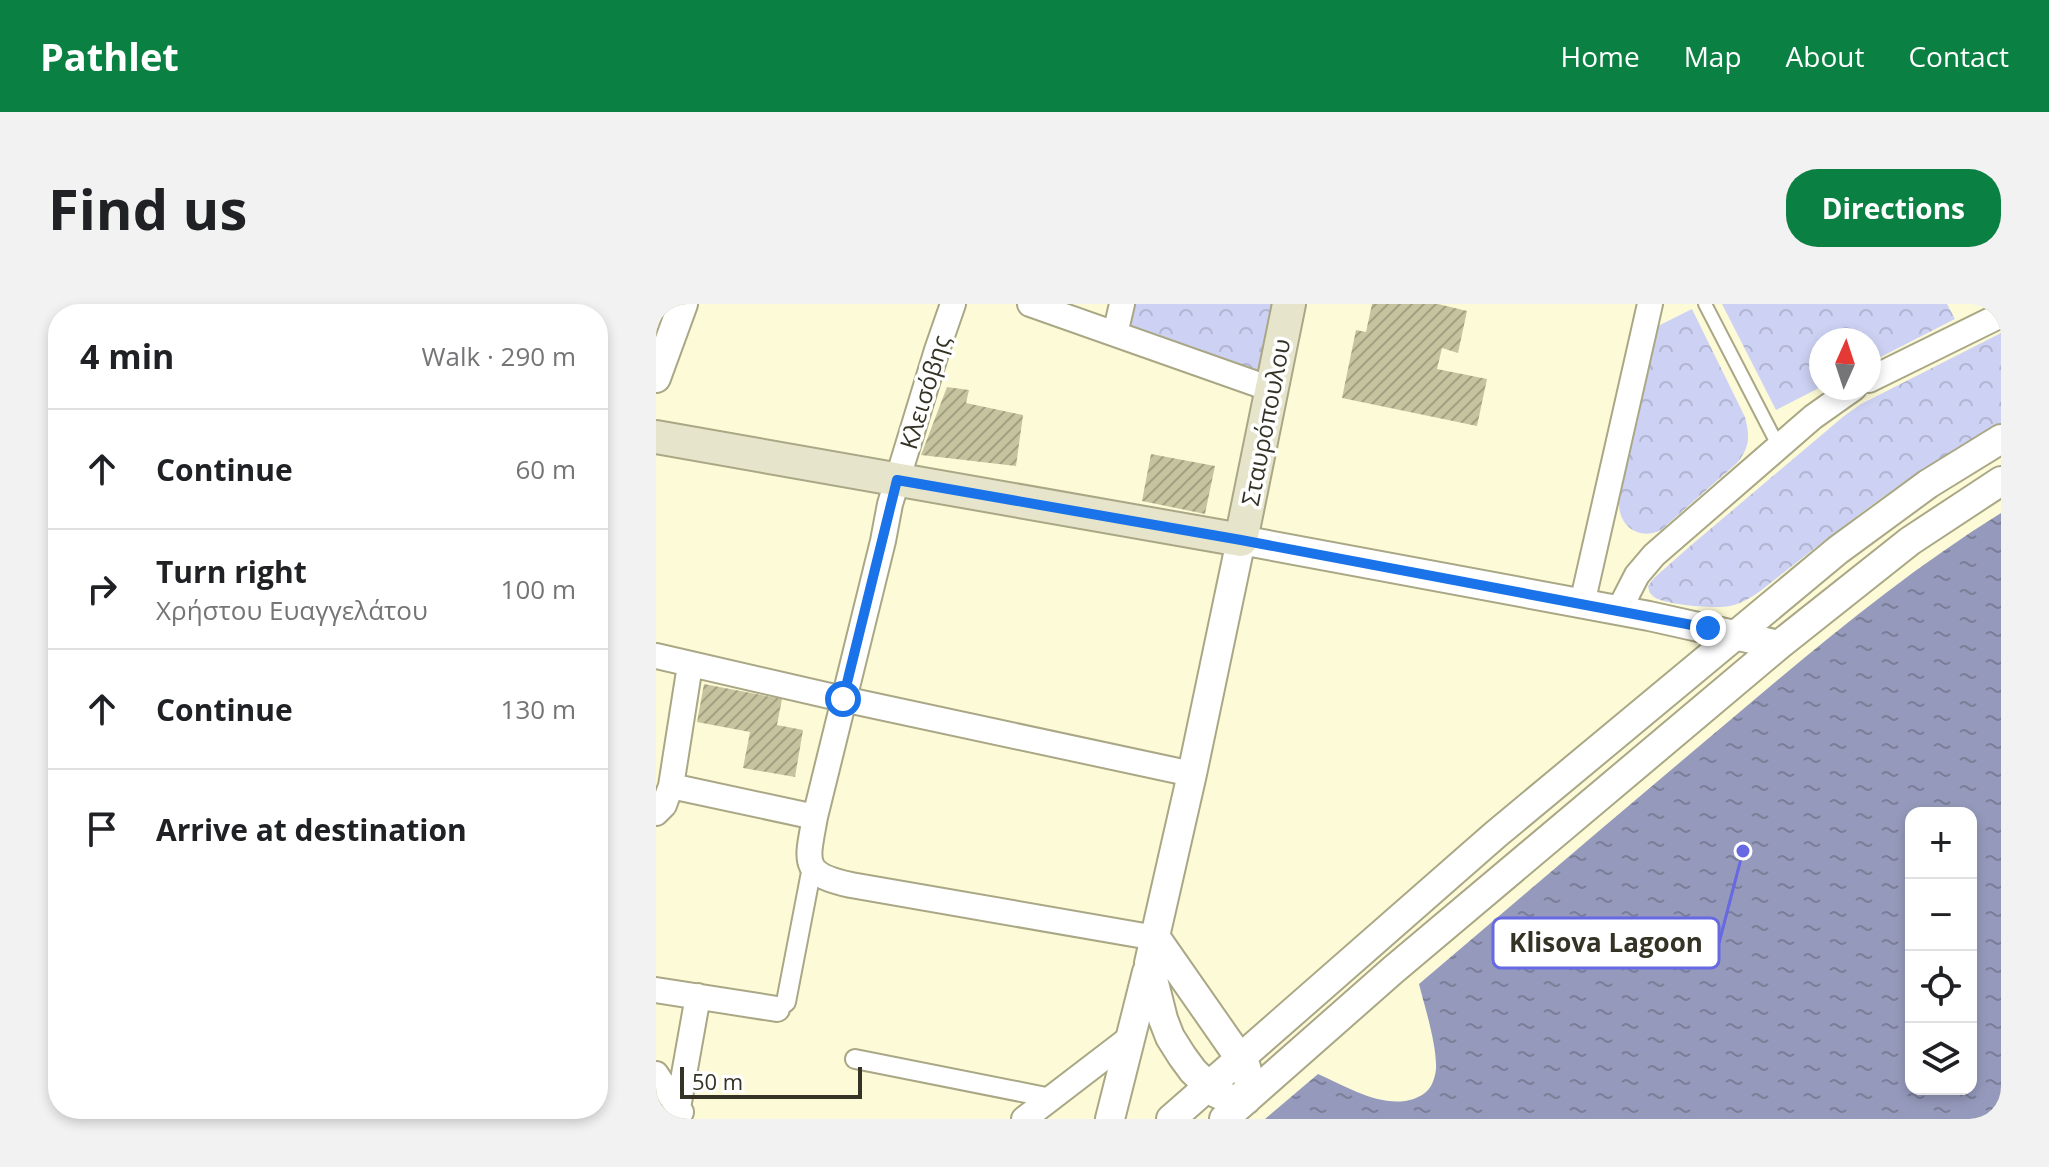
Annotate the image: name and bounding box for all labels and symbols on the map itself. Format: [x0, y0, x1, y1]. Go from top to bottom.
north arrow [1809, 328, 1881, 400]
street label: Κλεισόβης [891, 331, 957, 453]
street label: Σταυρόπουλου [1233, 336, 1297, 508]
route end [1690, 610, 1726, 646]
route start [825, 681, 861, 717]
callout: Klisova Lagoon [1493, 918, 1719, 968]
text: Klisova Lagoon [1509, 924, 1703, 960]
scale bar [680, 1063, 862, 1099]

